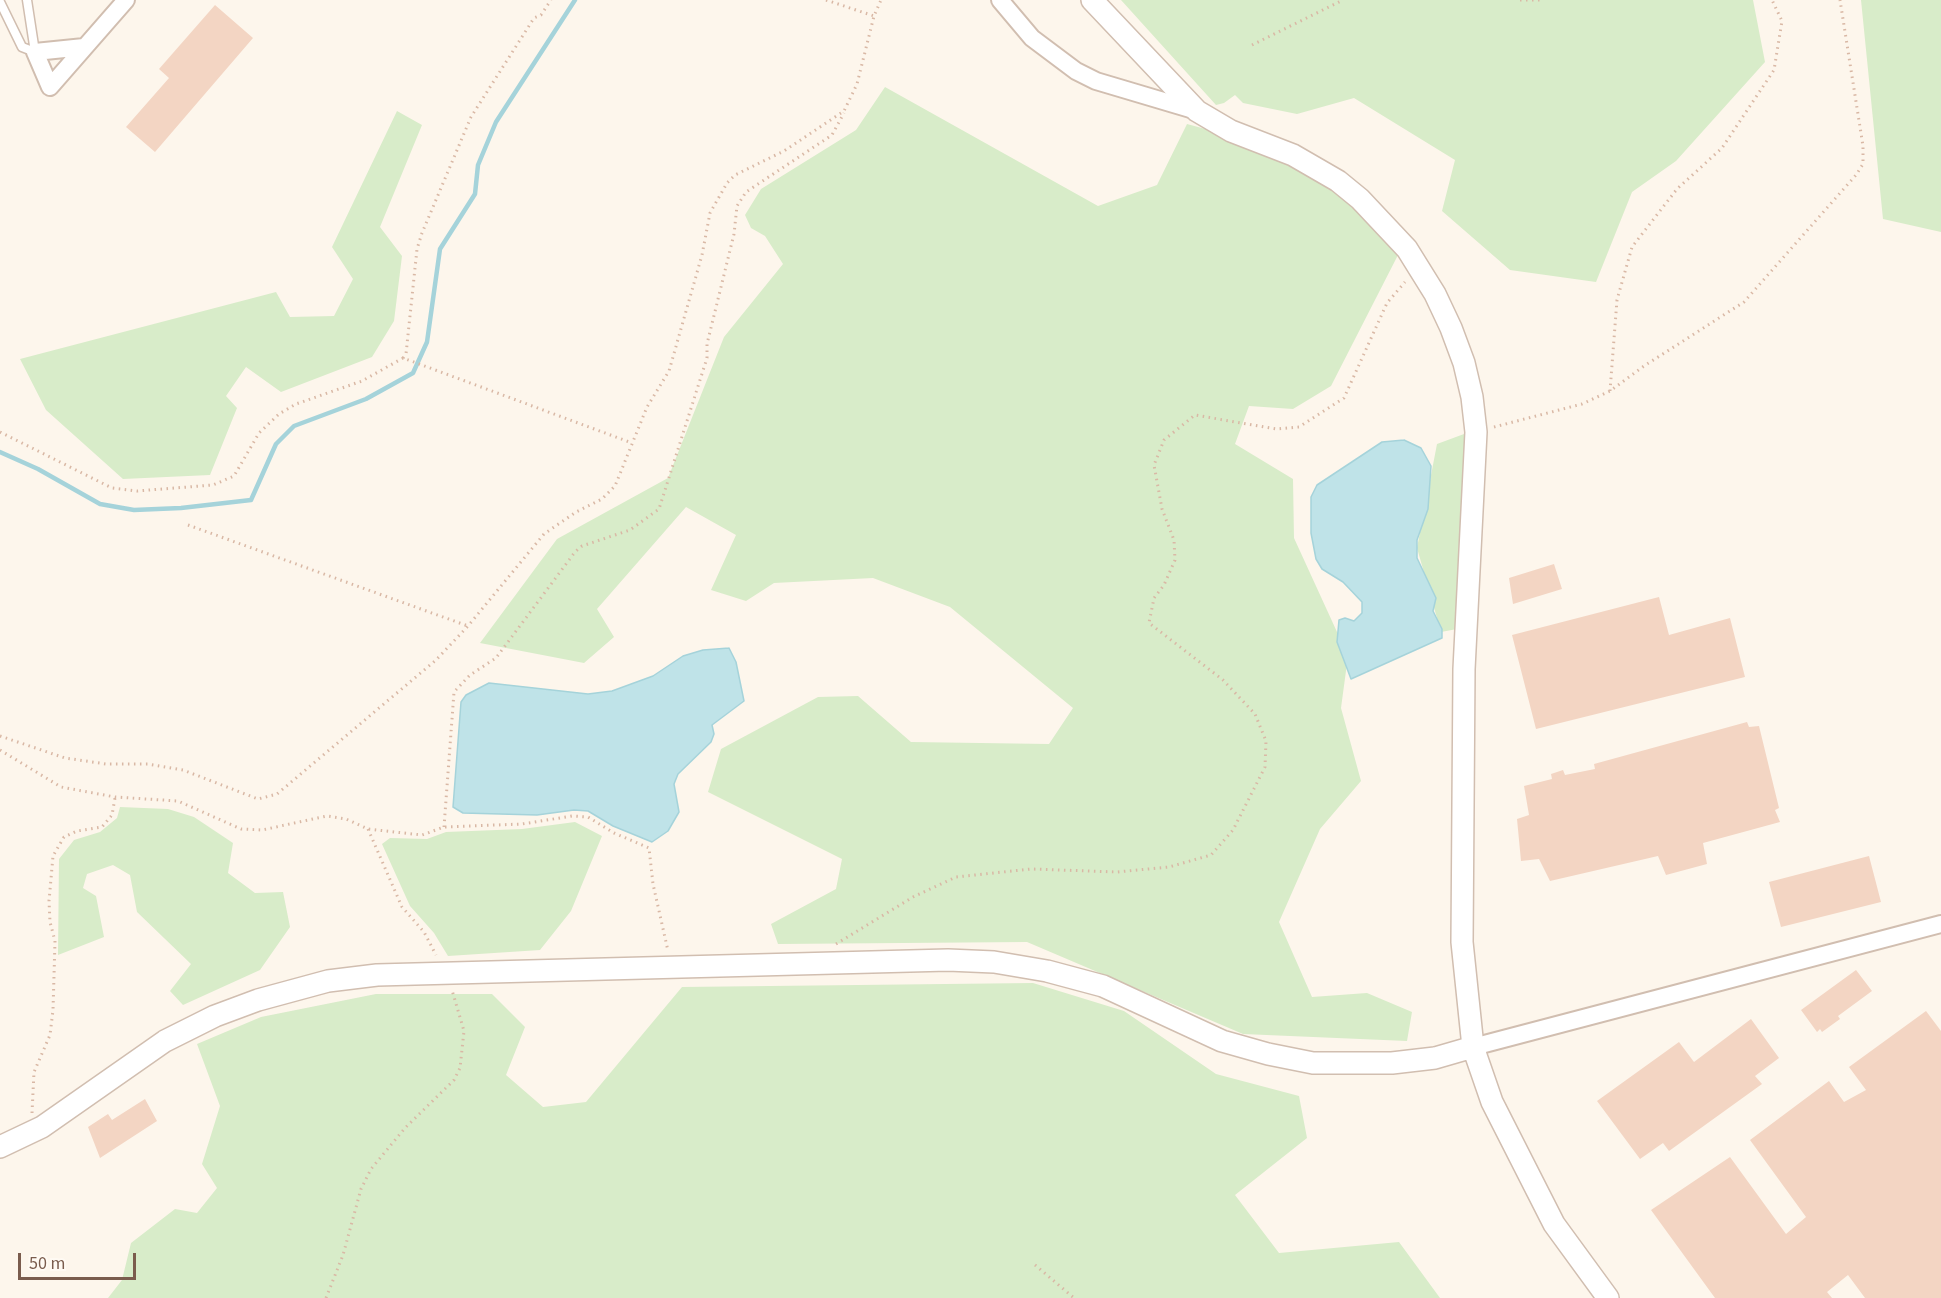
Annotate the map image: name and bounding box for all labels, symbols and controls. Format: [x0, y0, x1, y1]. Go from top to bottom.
scale bar [21, 1241, 140, 1279]
text: 50 m [29, 1251, 65, 1276]

